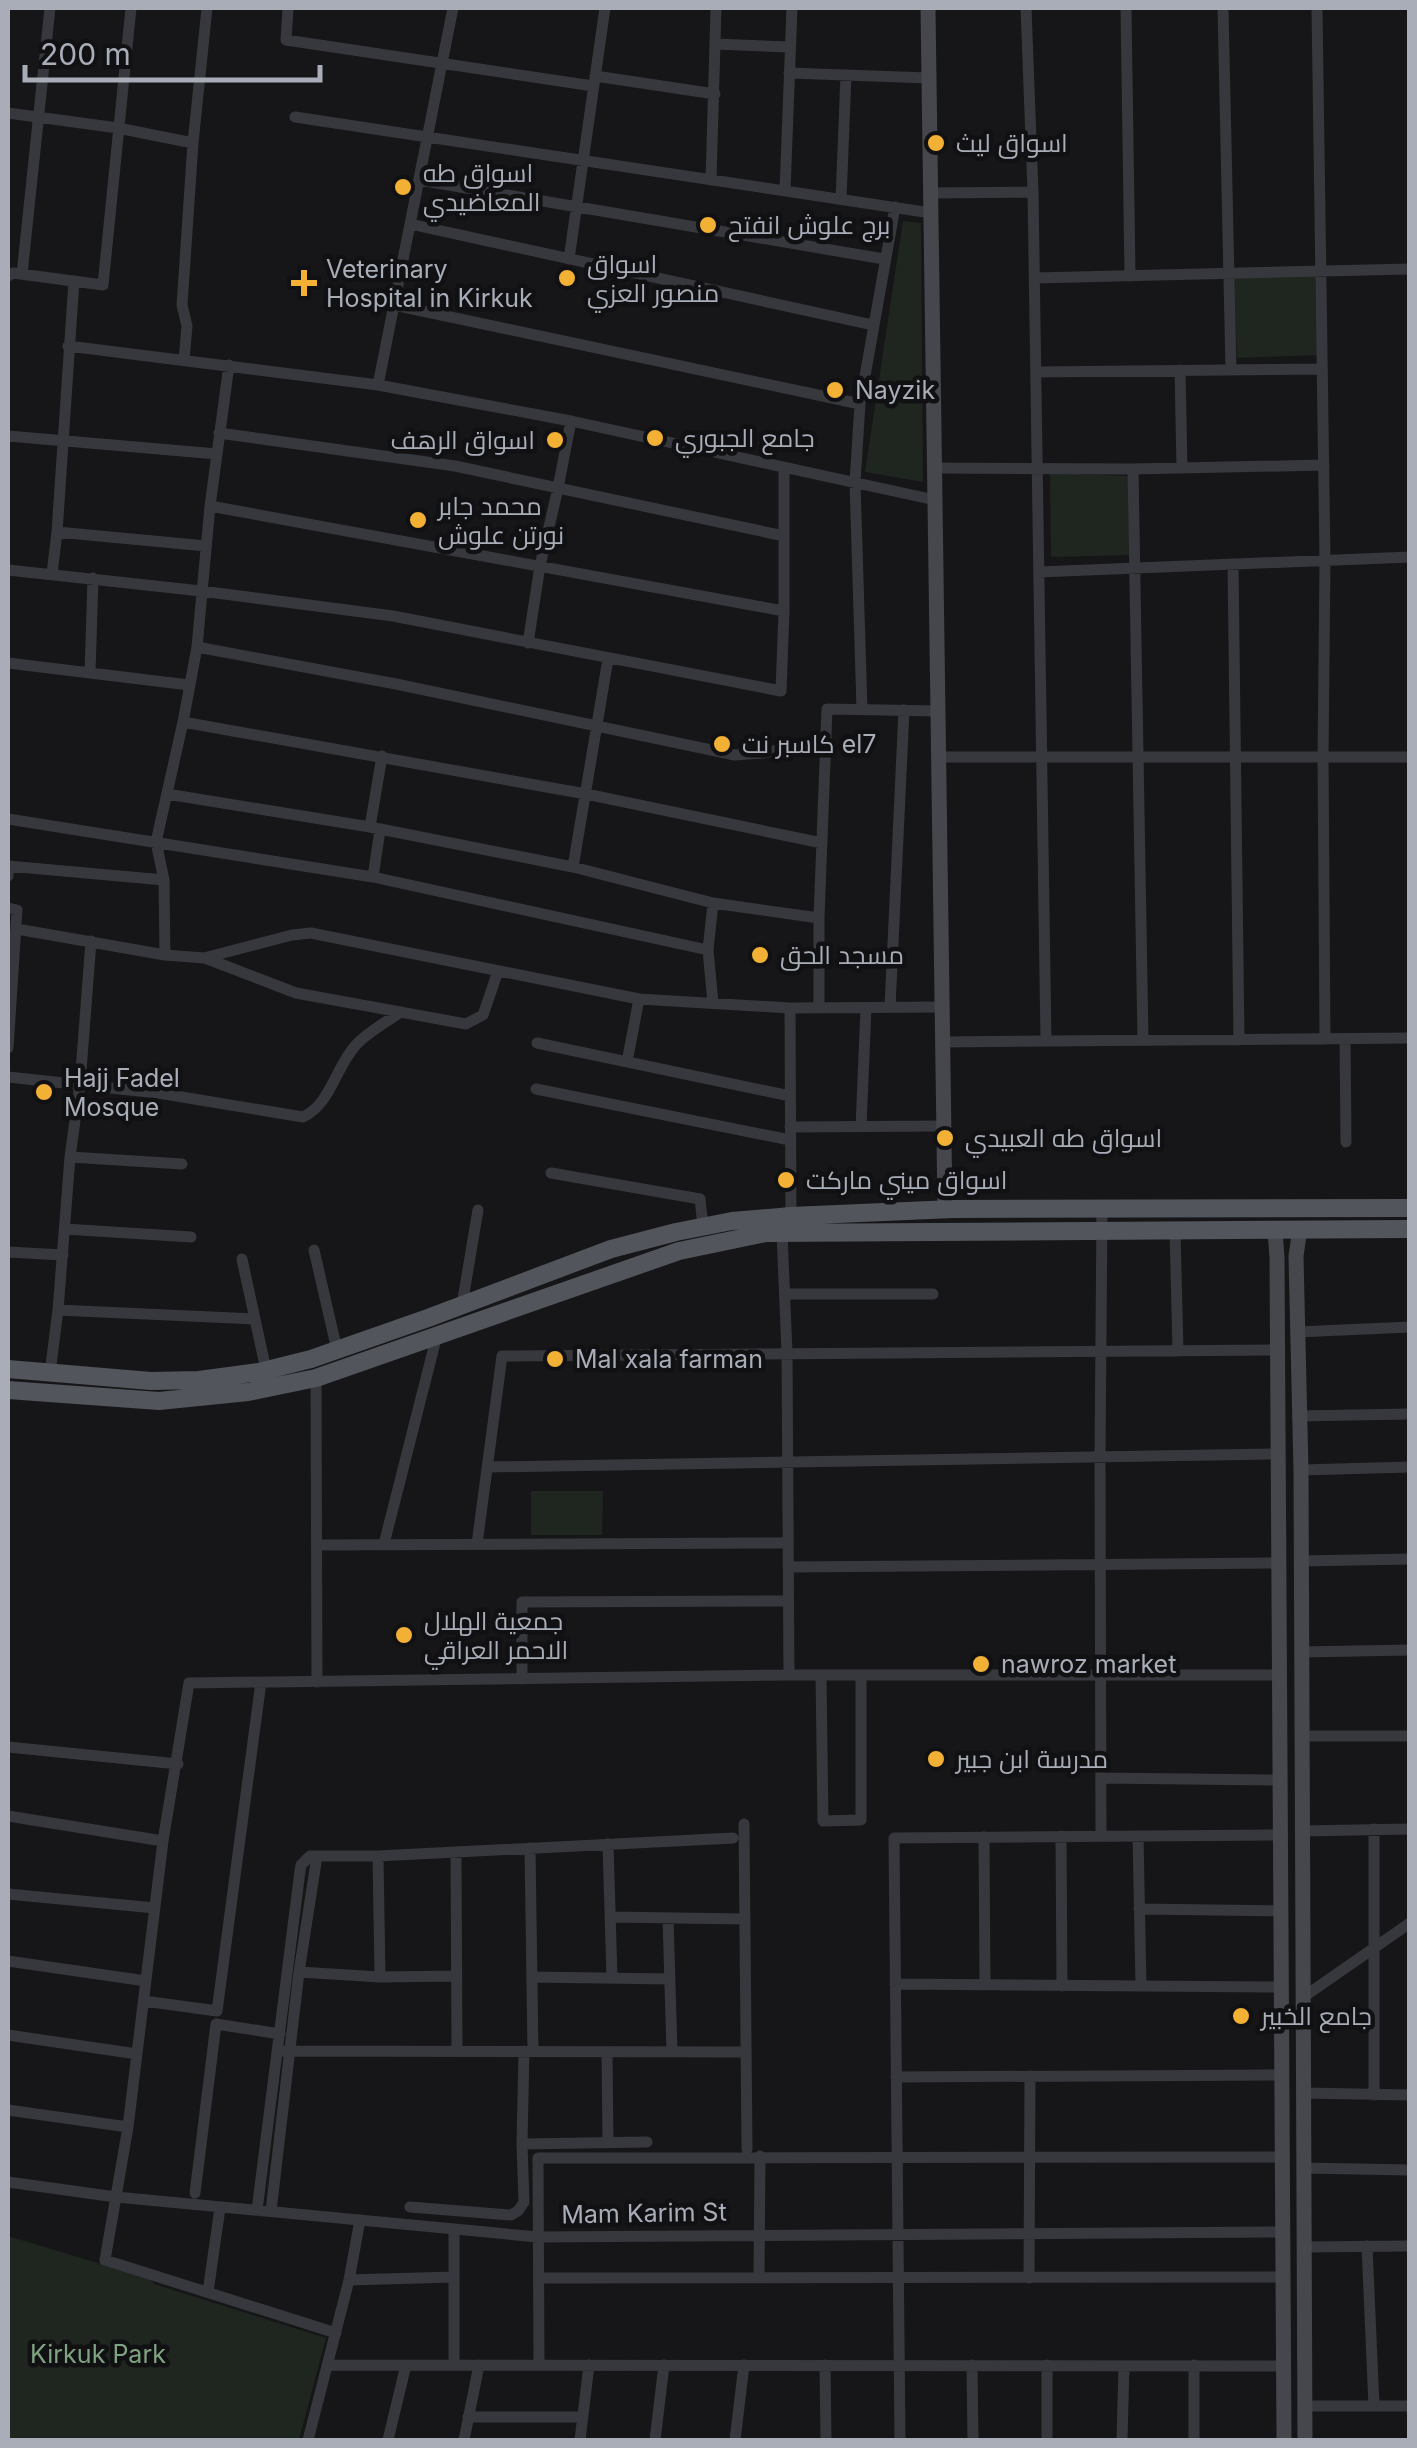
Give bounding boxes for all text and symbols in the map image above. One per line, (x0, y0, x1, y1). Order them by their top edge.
scale bar (25, 20, 320, 82)
text: 200 m (40, 36, 131, 72)
place label: اسواق ليث (956, 128, 1068, 159)
marker: اسواق ليث (925, 132, 947, 154)
place label: اسواق طه المعاضيدي (423, 158, 540, 222)
marker: اسواق طه المعاضيدي (392, 176, 414, 198)
place label: برج علوش انفتح (728, 210, 890, 242)
marker: برج علوش انفتح (697, 214, 719, 236)
place label: اسواق منصور العزي (587, 249, 719, 313)
place label: Veterinary Hospital in Kirkuk (326, 254, 533, 313)
marker: اسواق منصور العزي (556, 267, 578, 289)
marker: Veterinary Hospital in Kirkuk (291, 270, 317, 296)
place label: Nayzik (855, 375, 935, 405)
marker: Nayzik (824, 379, 846, 401)
place label: جامع الجبوري (675, 423, 815, 458)
place label: اسواق الرهف (390, 425, 535, 456)
marker: جامع الجبوري (644, 427, 666, 449)
marker: اسواق الرهف (544, 429, 566, 451)
place label: محمد جابر نورتن علوش (436, 491, 564, 550)
marker: محمد جابر نورتن علوش (407, 509, 429, 531)
place label: كاسبر نت el7 (742, 729, 876, 759)
marker: كاسبر نت el7 (711, 733, 733, 755)
place label: مسجد الحق (780, 940, 904, 971)
marker: مسجد الحق (749, 944, 771, 966)
place label: Hajj Fadel Mosque (64, 1063, 180, 1122)
marker: Hajj Fadel Mosque (33, 1081, 55, 1103)
place label: اسواق طه العبيدي (965, 1123, 1162, 1158)
marker: اسواق طه العبيدي (934, 1127, 956, 1149)
place label: اسواق ميني ماركت (806, 1165, 1007, 1200)
marker: اسواق ميني ماركت (775, 1169, 797, 1191)
place label: Mal xala farman (575, 1344, 763, 1374)
marker: Mal xala farman (544, 1348, 566, 1370)
place label: جمعية الهلال الاحمر العراقي (424, 1606, 568, 1670)
marker: جمعية الهلال الاحمر العراقي (393, 1624, 415, 1646)
place label: nawroz market (1001, 1649, 1176, 1679)
marker: nawroz market (970, 1653, 992, 1675)
place label: مدرسة ابن جبير (954, 1744, 1108, 1774)
marker: مدرسة ابن جبير (925, 1748, 947, 1770)
place label: جامع الخبير (1259, 2001, 1372, 2033)
marker: جامع الخبير (1230, 2005, 1252, 2027)
street label: Mam Karim St (561, 2197, 727, 2229)
park label: Kirkuk Park (30, 2339, 166, 2369)

